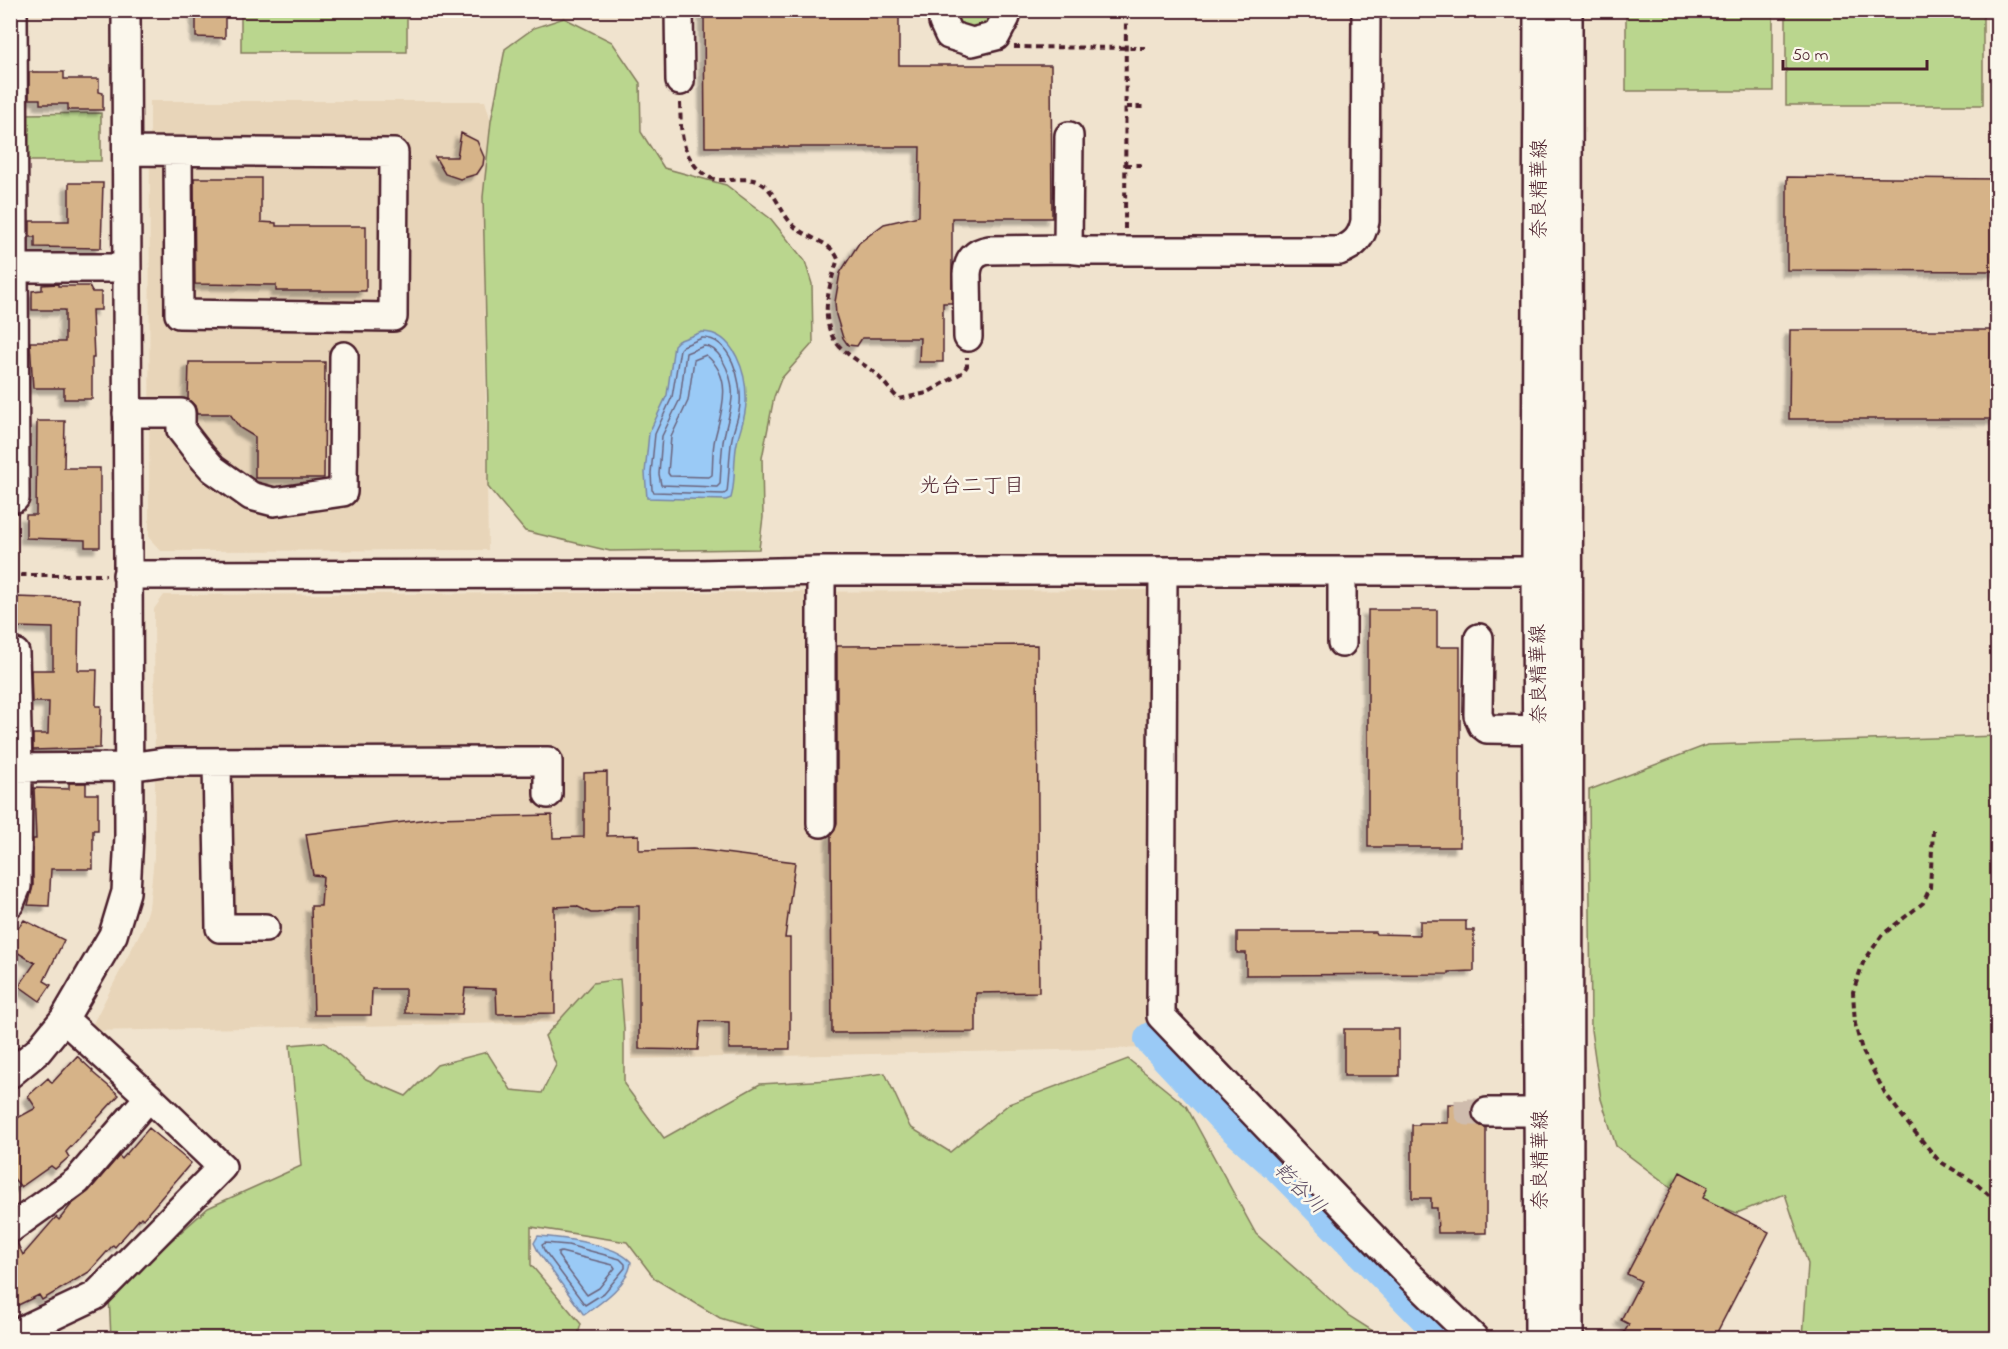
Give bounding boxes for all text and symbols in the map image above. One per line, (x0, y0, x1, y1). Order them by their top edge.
scale bar (1783, 33, 1927, 71)
text: 50 m (1792, 43, 1829, 69)
street label: 奈良精華線 (1526, 139, 1555, 239)
district label: 光台二丁目 (920, 472, 1025, 502)
street label: 奈良精華線 (1525, 624, 1555, 724)
street label: 奈良精華線 (1527, 1110, 1556, 1210)
water label: 乾谷川 (1266, 1156, 1332, 1222)

